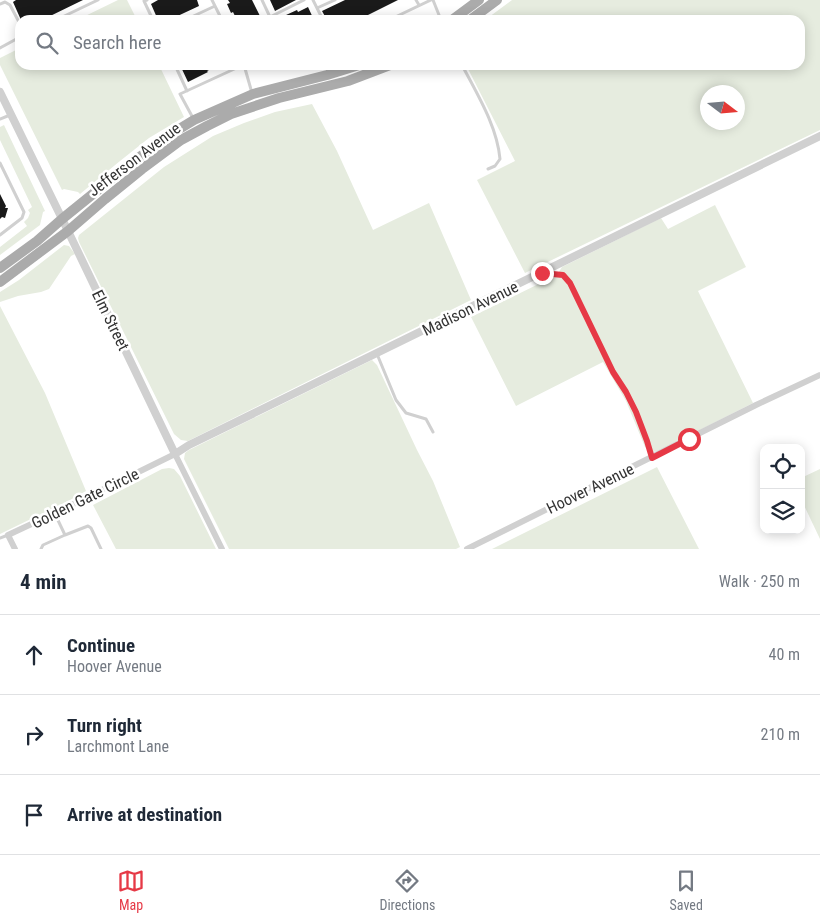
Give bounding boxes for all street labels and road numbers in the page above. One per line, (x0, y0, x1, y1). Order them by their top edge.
street label: Jefferson Avenue (85, 119, 184, 200)
street label: Madison Avenue (419, 277, 521, 340)
street label: Elm Street (88, 287, 133, 354)
street label: Hoover Avenue (543, 459, 637, 518)
street label: Golden Gate Circle (28, 464, 142, 533)

